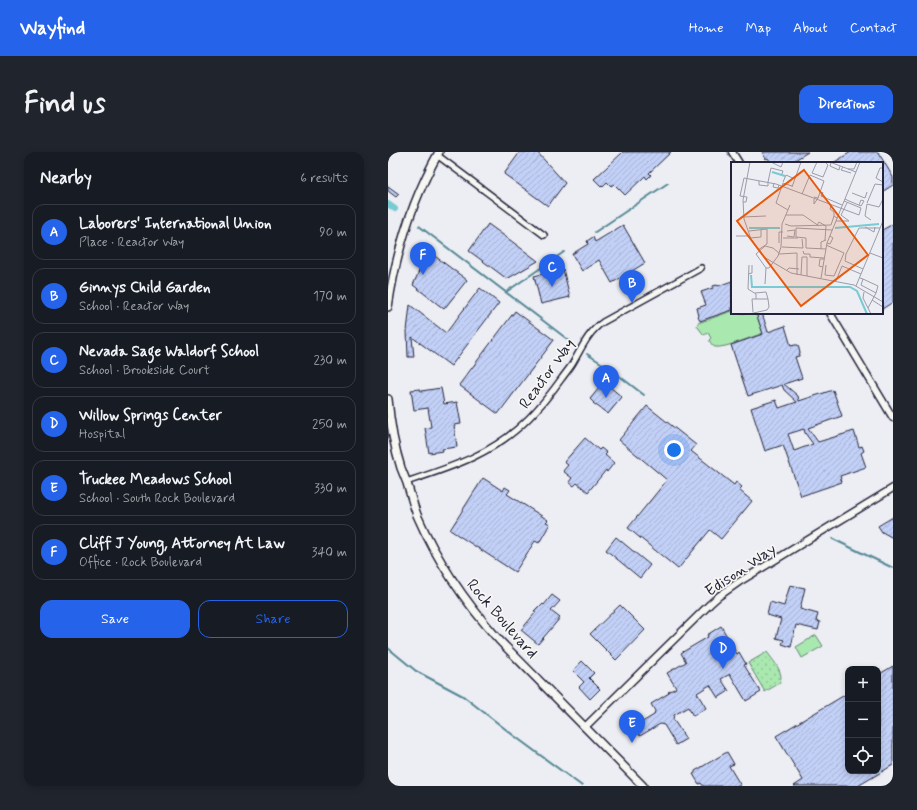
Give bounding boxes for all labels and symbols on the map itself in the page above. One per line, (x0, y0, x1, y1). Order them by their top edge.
inset map (731, 162, 883, 314)
pin: F (410, 242, 436, 275)
pin: C (539, 254, 565, 287)
pin: B (619, 270, 645, 303)
street label: Reactor Way (515, 335, 580, 413)
pin: A (593, 365, 619, 398)
your location (664, 440, 684, 460)
street label: Edison Way (701, 539, 780, 602)
street label: Rock Boulevard (461, 575, 542, 663)
pin: D (710, 636, 736, 669)
pin: E (619, 710, 645, 743)

